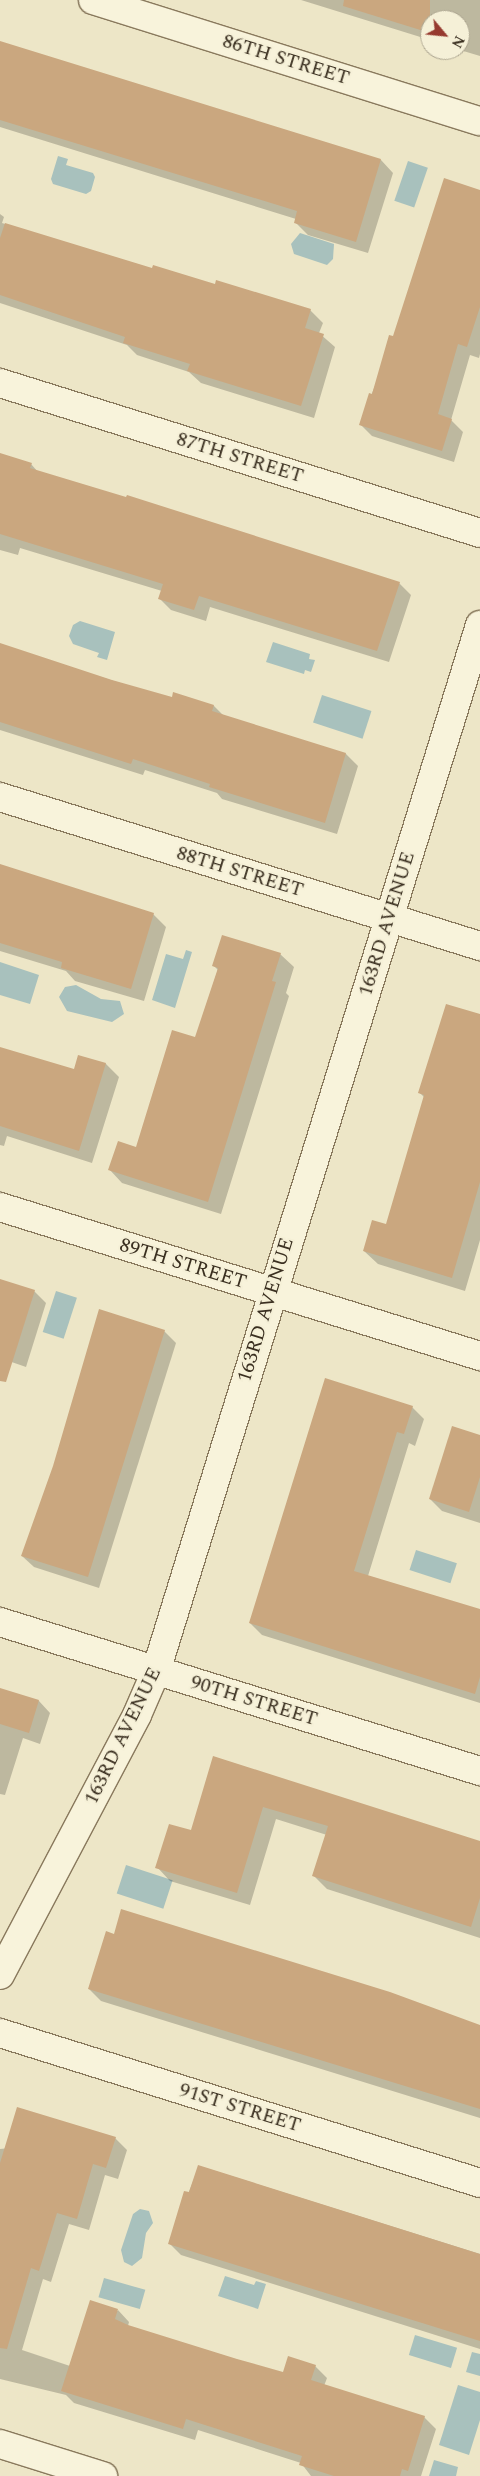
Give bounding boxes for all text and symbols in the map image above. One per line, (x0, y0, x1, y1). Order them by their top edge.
north arrow (420, 10, 470, 60)
street label: 86TH STREET (220, 29, 352, 91)
text: N (446, 32, 470, 52)
street label: 87TH STREET (174, 427, 306, 489)
street label: 88TH STREET (174, 841, 306, 903)
street label: 163RD AVENUE (354, 849, 420, 999)
street label: 89TH STREET (117, 1233, 249, 1295)
street label: 163RD AVENUE (233, 1235, 299, 1385)
street label: 163RD AVENUE (79, 1663, 167, 1809)
street label: 90TH STREET (188, 1670, 320, 1732)
street label: 91ST STREET (176, 2078, 304, 2138)

